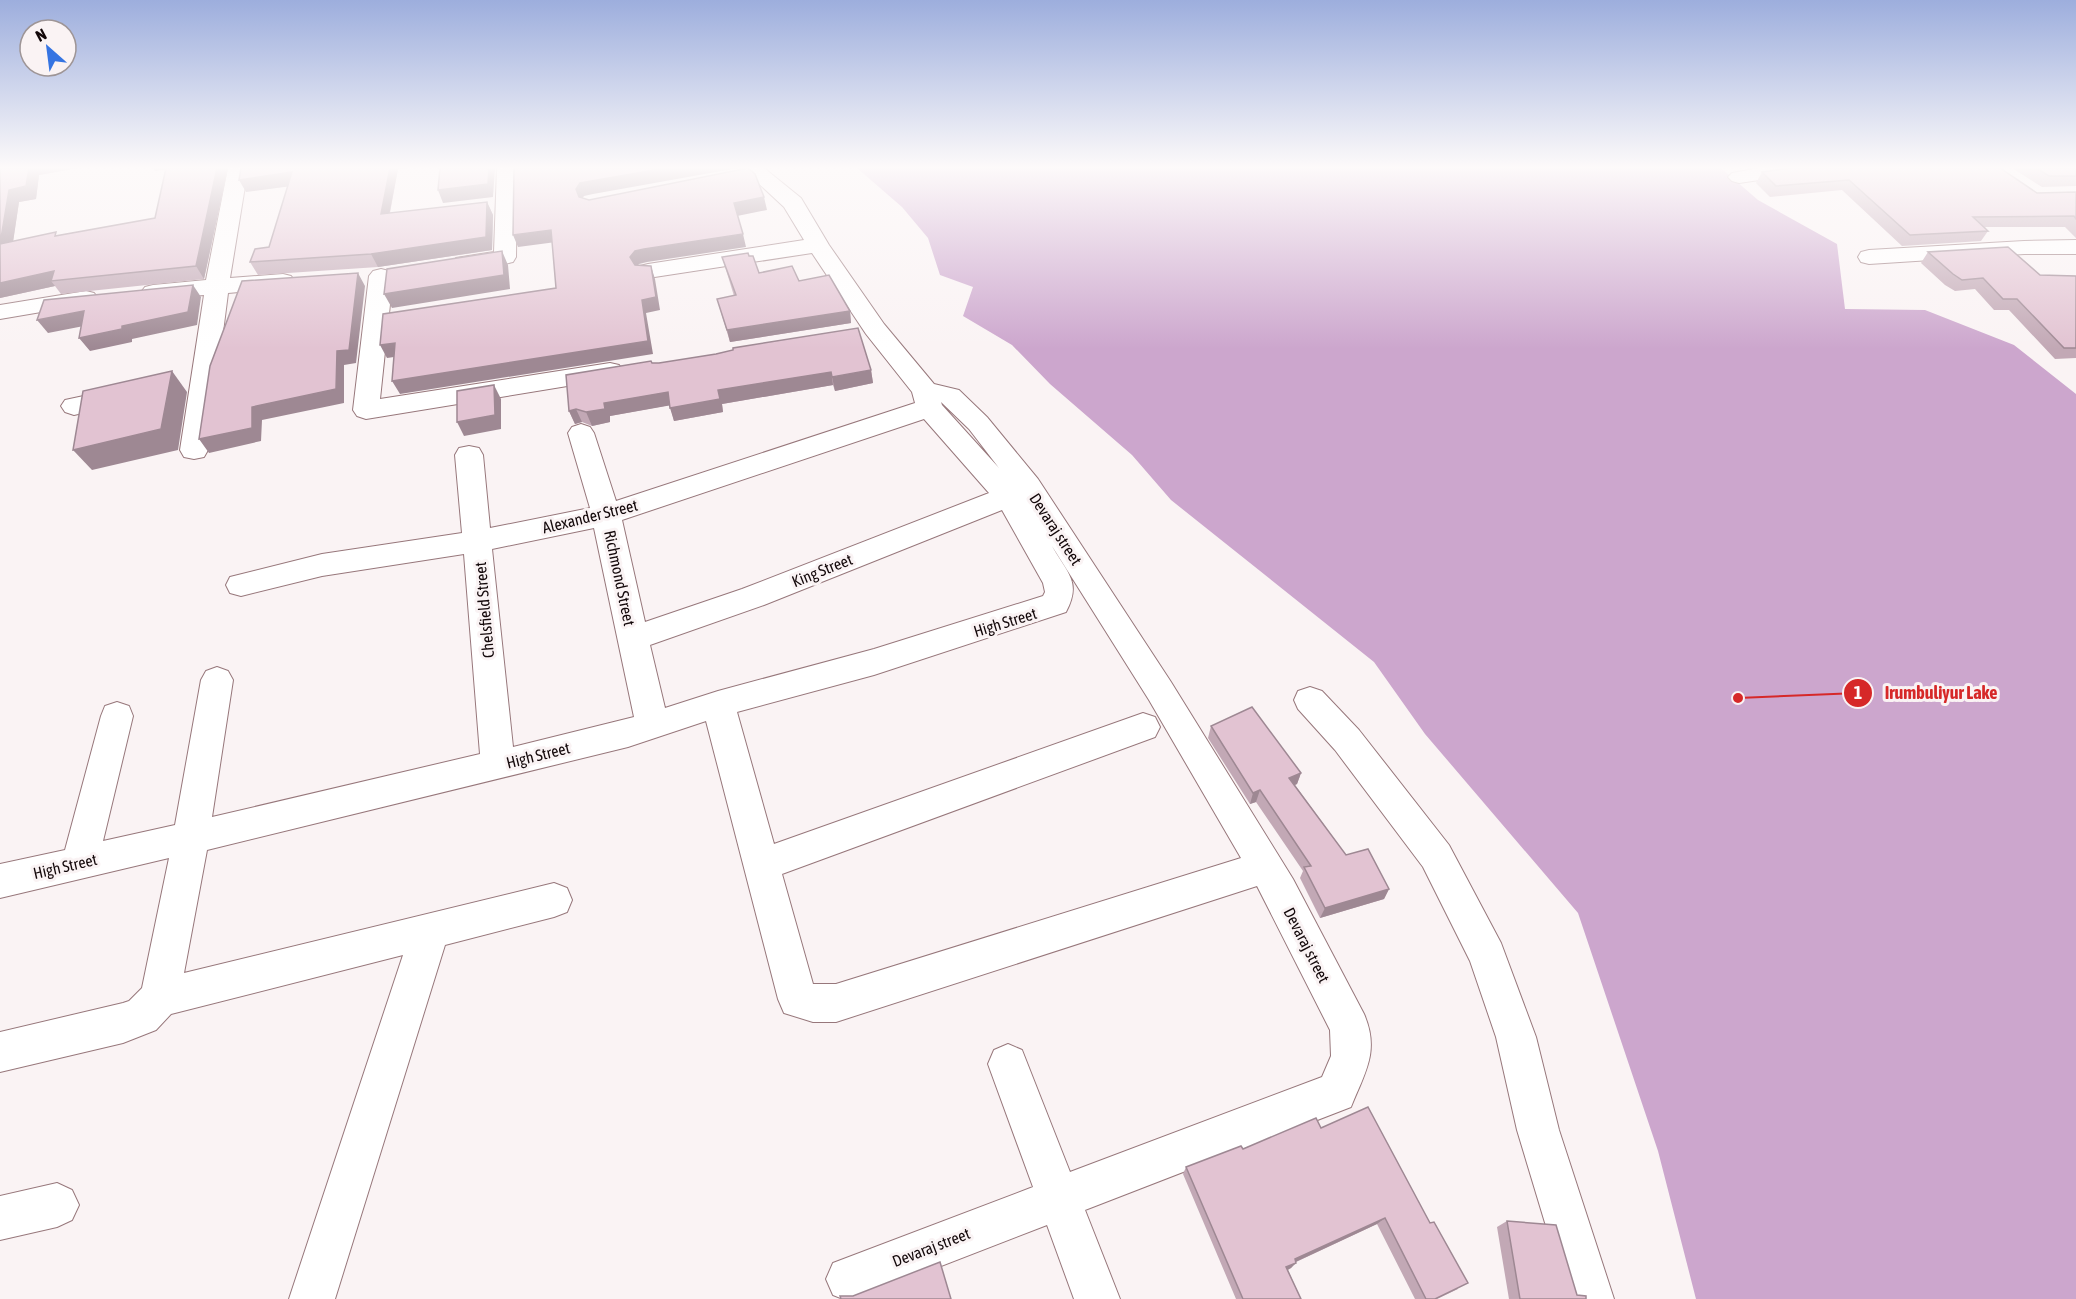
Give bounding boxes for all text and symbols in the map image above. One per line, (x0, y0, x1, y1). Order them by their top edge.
north arrow (18, 18, 78, 78)
text: N (33, 25, 49, 45)
street label: Devaraj street (1025, 490, 1086, 569)
street label: Alexander Street (540, 495, 640, 537)
street label: Richmond Street (601, 529, 639, 628)
street label: King Street (789, 550, 856, 591)
street label: Chelsfield Street (471, 561, 497, 659)
street label: High Street (971, 604, 1039, 641)
callout: Irumbuliyur Lake (1843, 675, 2009, 711)
text: 1 (1854, 682, 1862, 703)
text: Irumbuliyur Lake (1885, 682, 1997, 703)
street label: High Street (504, 738, 572, 773)
street label: High Street (31, 850, 99, 883)
street label: Devaraj street (1280, 905, 1334, 986)
street label: Devaraj street (890, 1224, 973, 1271)

